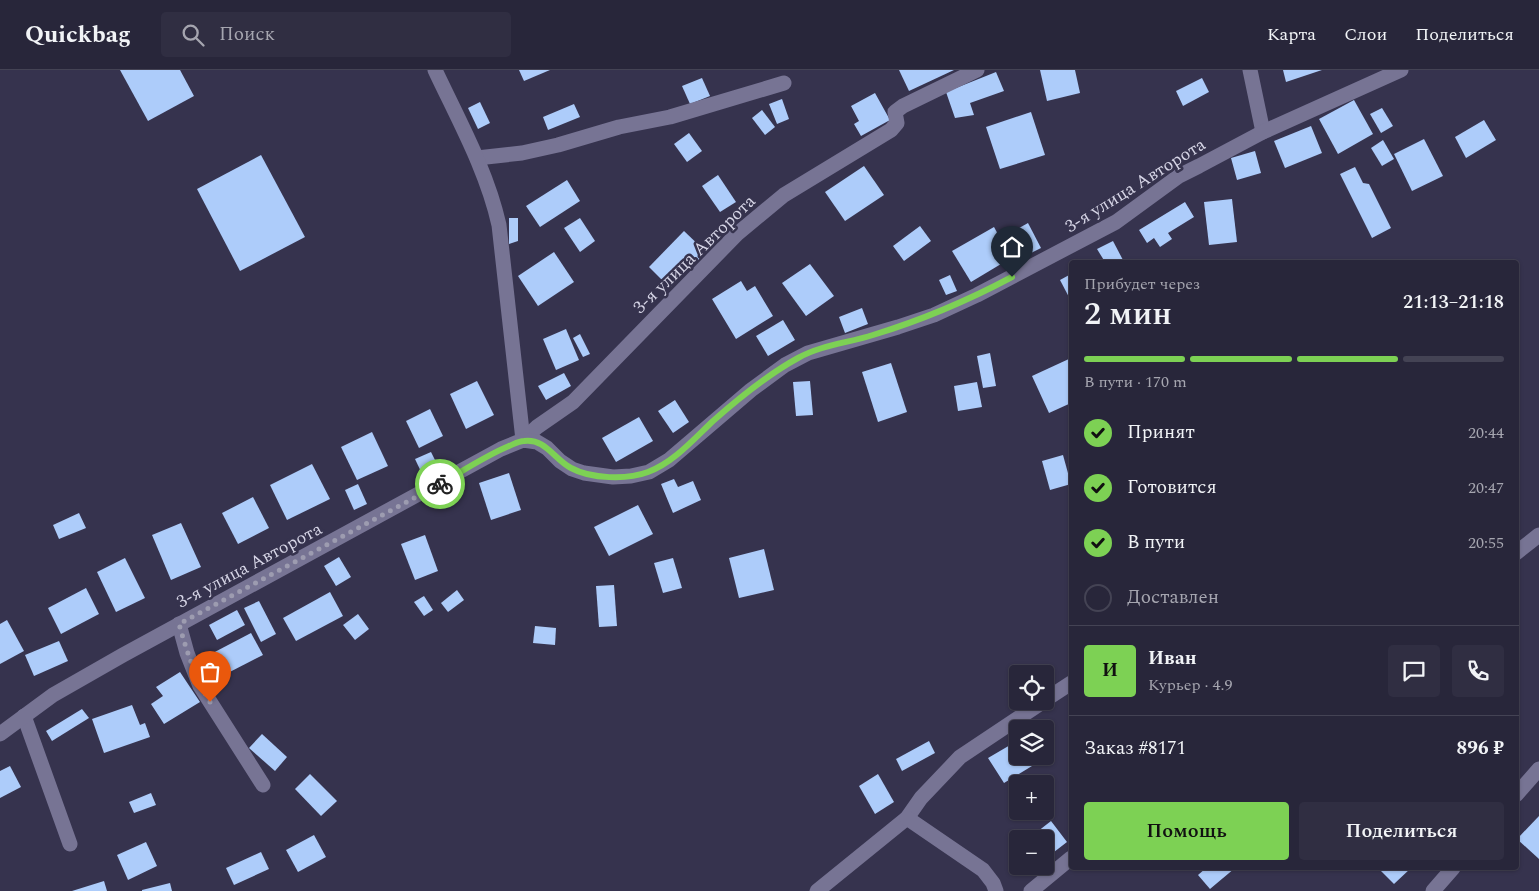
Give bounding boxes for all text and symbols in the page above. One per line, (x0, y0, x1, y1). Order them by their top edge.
search box (161, 12, 511, 57)
text: Quickbag (25, 17, 131, 53)
text: Поиск (219, 20, 275, 49)
icon: search (179, 21, 207, 49)
text: Карта (1267, 21, 1316, 48)
text: Слои (1344, 21, 1387, 48)
text: Поделиться (1415, 21, 1514, 48)
street label: 3-я улица Авторота (1060, 131, 1211, 240)
street label: 3-я улица Авторота (627, 188, 762, 320)
pin (991, 226, 1033, 277)
icon: home (998, 233, 1026, 261)
text: Прибудет через (1084, 272, 1200, 296)
text: 21:13–21:18 (1403, 288, 1504, 317)
text: 2 мин (1084, 290, 1172, 339)
text: В пути · 170 m (1084, 370, 1187, 394)
text: Принят (1127, 418, 1195, 447)
icon: check (1084, 419, 1112, 447)
text: 20:44 (1468, 421, 1504, 445)
courier (415, 459, 465, 509)
icon: bike (426, 470, 454, 498)
text: Готовится (1127, 473, 1217, 502)
icon: check (1084, 474, 1112, 502)
text: 20:47 (1468, 476, 1504, 500)
street label: 3-я улица Авторота (172, 515, 327, 615)
text: В пути (1127, 528, 1185, 557)
icon: check (1084, 529, 1112, 557)
text: 20:55 (1468, 531, 1504, 555)
text: Доставлен (1127, 583, 1219, 612)
text: Иван (1148, 644, 1197, 673)
button: chat (1388, 645, 1440, 697)
button: phone (1452, 645, 1504, 697)
pin (189, 651, 231, 702)
text: И (1102, 656, 1118, 685)
icon: bag (196, 658, 224, 686)
map controls (1009, 665, 1054, 875)
button: locate (1009, 665, 1054, 710)
text: Курьер · 4.9 (1148, 673, 1233, 697)
button: layers (1009, 720, 1054, 765)
text: Заказ #8171 (1084, 734, 1186, 763)
text: 896 ₽ (1457, 734, 1504, 763)
button: + (1009, 775, 1054, 820)
button: Помощь (1084, 802, 1289, 860)
button: Поделиться (1299, 802, 1504, 860)
button: − (1009, 830, 1054, 875)

